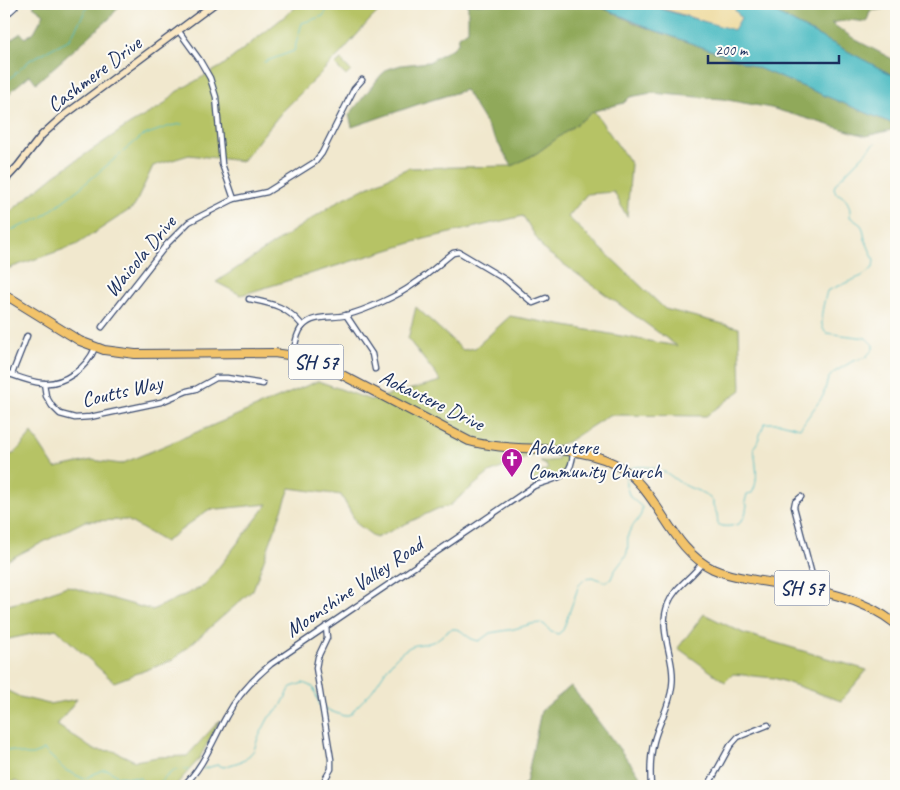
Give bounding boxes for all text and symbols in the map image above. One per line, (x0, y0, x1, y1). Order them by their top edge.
street label: Cashmere Drive (42, 29, 147, 118)
scale bar (708, 32, 839, 64)
text: 200 m (715, 41, 749, 60)
street label: Waicola Drive (98, 209, 182, 302)
road number: SH 57 (288, 344, 344, 380)
street label: Aokautere Drive (376, 364, 490, 437)
street label: Coutts Way (79, 369, 167, 413)
place label: Aokautere Community Church (528, 434, 662, 484)
church icon: Aokautere Community Church (500, 447, 524, 478)
street label: Moonshine Valley Road (280, 529, 431, 643)
road number: SH 57 (774, 570, 830, 606)

